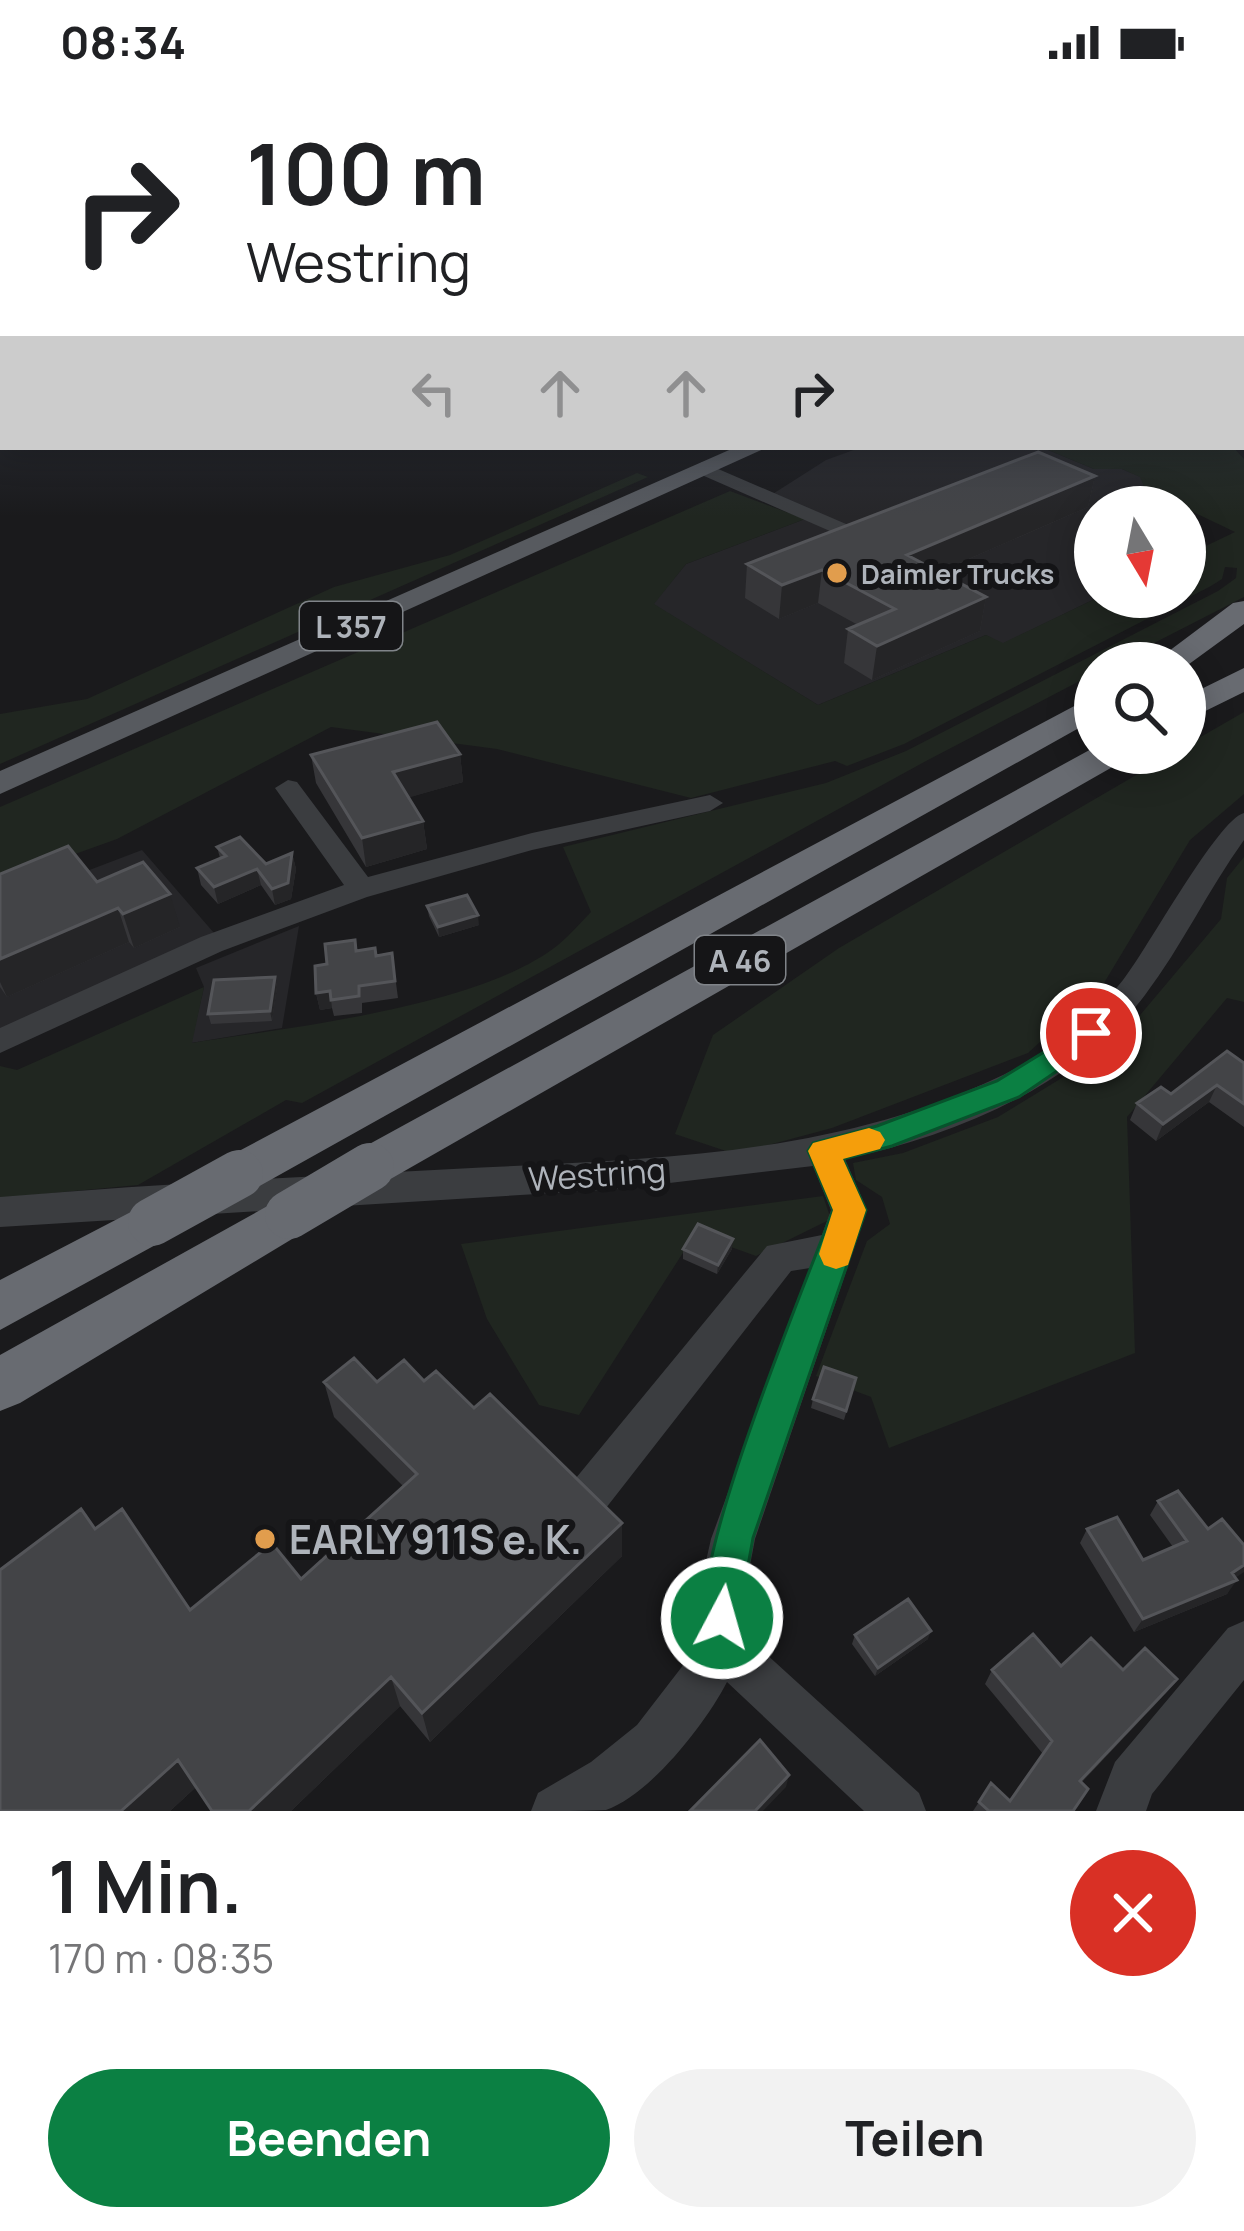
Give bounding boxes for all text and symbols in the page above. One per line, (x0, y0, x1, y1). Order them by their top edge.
text: 08:34 (60, 11, 186, 73)
text: 100 m (246, 115, 486, 230)
icon: right (48, 132, 204, 288)
text: Westring (246, 224, 471, 298)
icon: left (401, 360, 467, 426)
icon: ahead (527, 360, 593, 426)
icon: ahead (653, 360, 719, 426)
icon: right (779, 360, 845, 426)
north arrow (1074, 486, 1206, 618)
map controls (1074, 486, 1206, 774)
place label: Daimler Trucks (861, 555, 1054, 592)
marker: Daimler Trucks (824, 560, 850, 586)
road number: L 357 (300, 602, 402, 650)
button: search (1074, 642, 1206, 774)
road number: A 46 (695, 936, 785, 984)
pin (1040, 982, 1142, 1084)
icon: arrive (1058, 1000, 1124, 1066)
street label: Westring (527, 1147, 667, 1201)
place label: EARLY 911S e. K. (289, 1512, 582, 1566)
marker: EARLY 911S e. K. (252, 1526, 278, 1552)
position arrow (659, 1555, 785, 1681)
text: 1 Min. (48, 1836, 243, 1935)
button: close (1070, 1850, 1196, 1976)
text: 170 m · 08:35 (48, 1931, 274, 1985)
button: Beenden (48, 2069, 610, 2207)
button: Teilen (634, 2069, 1196, 2207)

